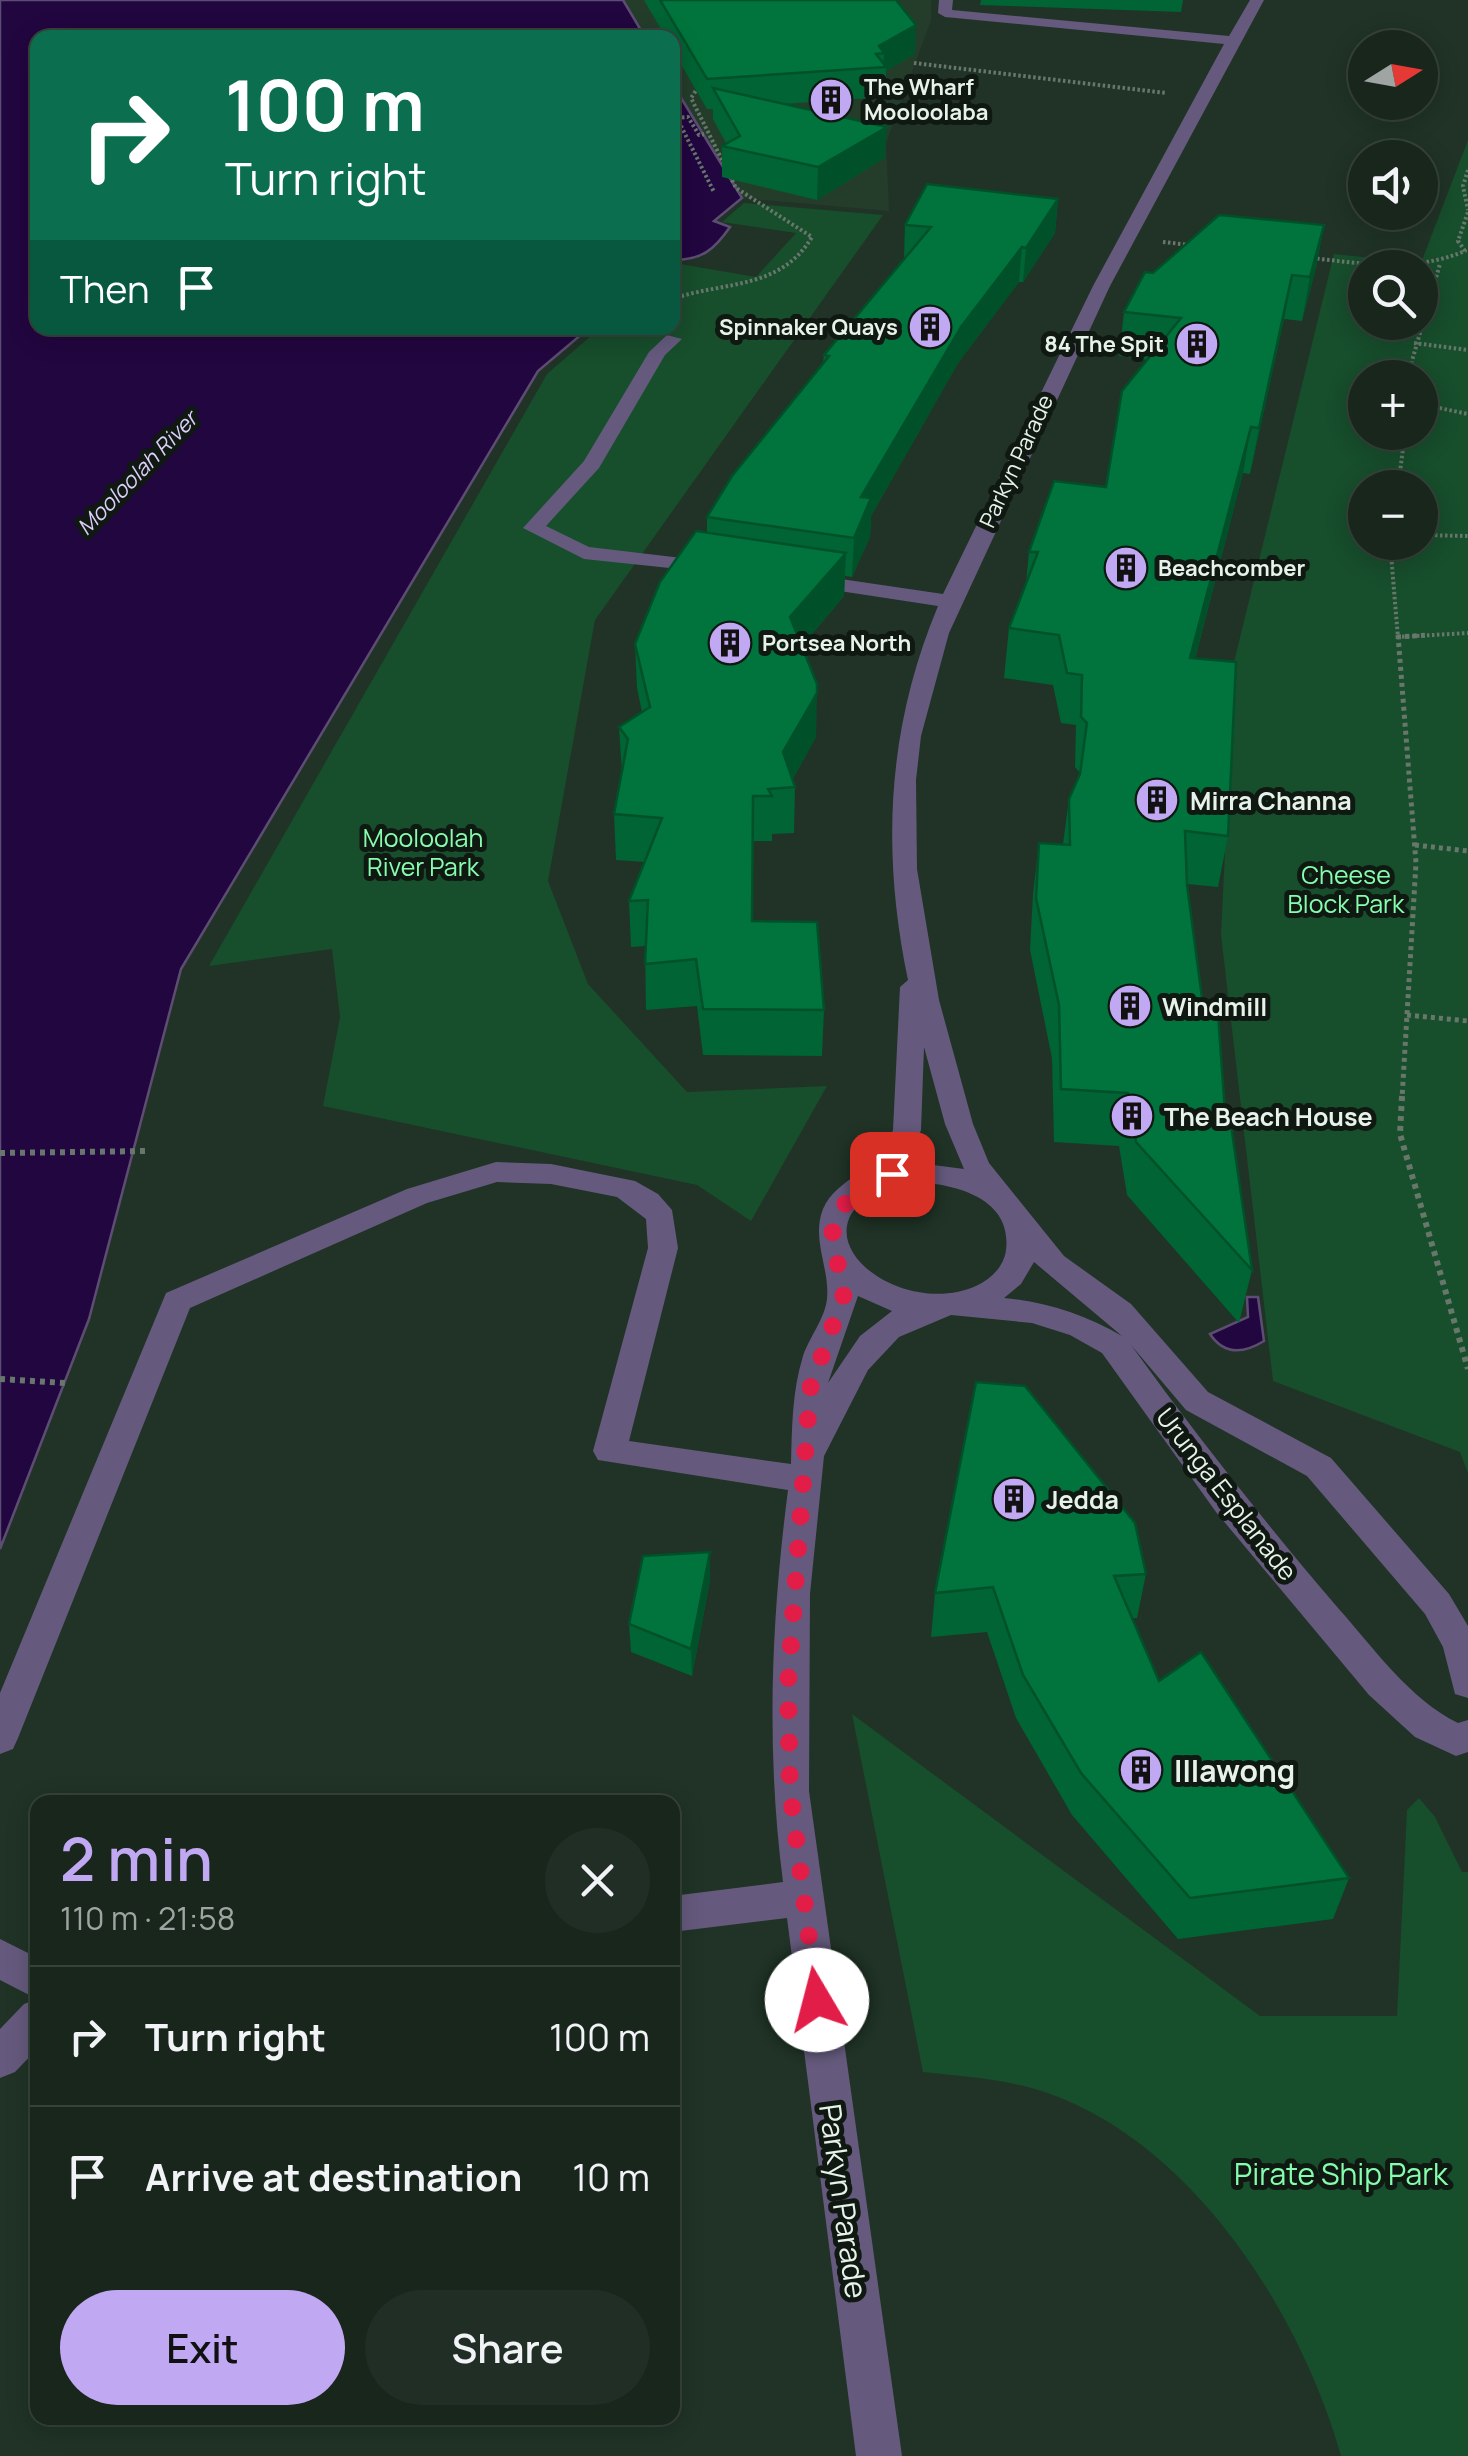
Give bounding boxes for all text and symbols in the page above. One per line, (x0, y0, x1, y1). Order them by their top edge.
north arrow (1348, 30, 1438, 120)
map controls (1348, 30, 1438, 560)
text: 100 m (225, 56, 425, 152)
icon: right (60, 70, 190, 200)
place label: The Wharf Mooloolaba (864, 72, 988, 127)
building icon: The Wharf Mooloolaba (808, 77, 854, 123)
button: sound (1348, 140, 1438, 230)
text: Turn right (225, 147, 426, 209)
button: search (1348, 250, 1438, 340)
icon: arrive (169, 260, 224, 315)
text: Then (60, 262, 149, 314)
building icon: Spinnaker Quays (907, 304, 953, 350)
place label: Spinnaker Quays (719, 312, 898, 342)
building icon: 84 The Spit (1174, 321, 1220, 367)
place label: 84 The Spit (1044, 329, 1164, 359)
button: + (1348, 360, 1438, 450)
street label: Parkyn Parade (972, 390, 1060, 532)
water label: Mooloolah River (70, 402, 206, 541)
button: − (1348, 470, 1438, 560)
building icon: Beachcomber (1103, 545, 1149, 591)
place label: Beachcomber (1158, 553, 1306, 583)
building icon: Portsea North (707, 620, 753, 666)
place label: Portsea North (762, 628, 911, 658)
building icon: Mirra Channa (1134, 777, 1180, 823)
place label: Mirra Channa (1190, 783, 1352, 818)
park label: Mooloolah River Park (363, 820, 483, 884)
park label: Cheese Block Park (1287, 857, 1405, 921)
building icon: Windmill (1107, 983, 1153, 1029)
place label: Windmill (1162, 989, 1267, 1024)
building icon: The Beach House (1109, 1093, 1155, 1139)
place label: The Beach House (1164, 1099, 1373, 1134)
pin (850, 1132, 935, 1217)
icon: arrive (865, 1147, 920, 1202)
street label: Urunga Esplanade (1149, 1400, 1305, 1588)
building icon: Jedda (991, 1476, 1037, 1522)
place label: Jedda (1046, 1482, 1119, 1517)
building icon: Illawong (1118, 1747, 1164, 1793)
place label: Illawong (1174, 1750, 1295, 1791)
text: 2 min (60, 1817, 213, 1899)
button: close (545, 1828, 650, 1933)
text: 110 m · 21:58 (60, 1896, 235, 1940)
position arrow (765, 1948, 869, 2052)
icon: right (60, 2009, 115, 2064)
text: Turn right (145, 2010, 326, 2062)
text: 100 m (549, 2010, 650, 2062)
street label: Parkyn Parade (810, 2101, 878, 2301)
icon: arrive (60, 2149, 115, 2204)
text: Arrive at destination (145, 2150, 522, 2202)
text: 10 m (572, 2150, 650, 2202)
park label: Pirate Ship Park (1234, 2153, 1449, 2194)
button: Exit (60, 2290, 345, 2405)
button: Share (365, 2290, 650, 2405)

